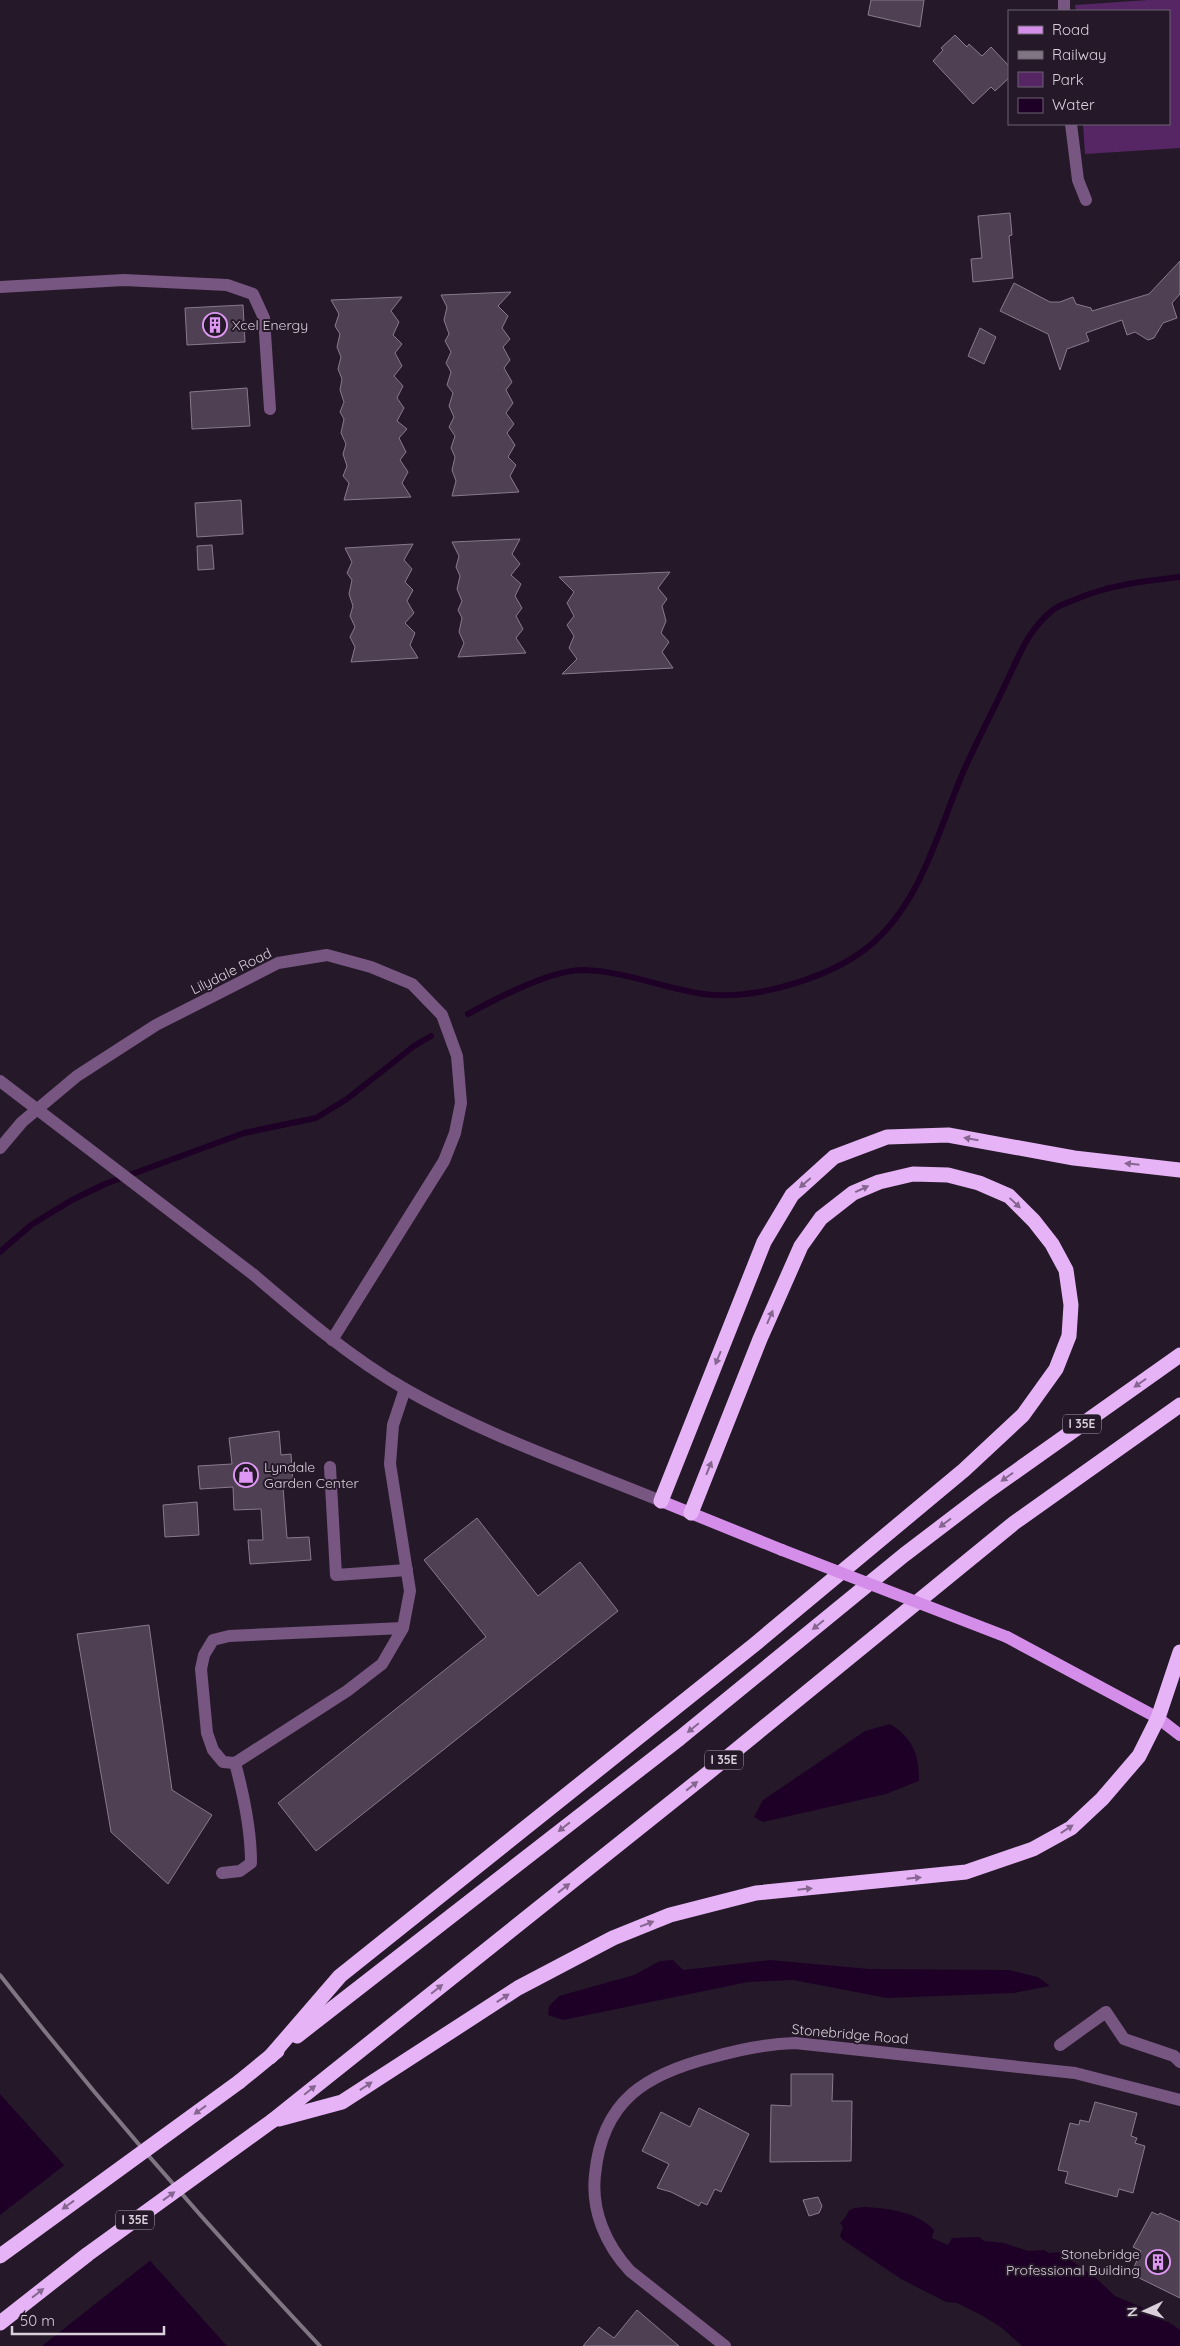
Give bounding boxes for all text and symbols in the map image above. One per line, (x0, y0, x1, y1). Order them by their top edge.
legend (1008, 10, 1170, 125)
text: Road (1052, 20, 1089, 39)
text: Railway (1052, 45, 1107, 64)
text: Park (1052, 70, 1084, 89)
text: Water (1052, 95, 1095, 114)
building icon: Xcel Energy (202, 312, 228, 338)
place label: Xcel Energy (232, 316, 308, 334)
street label: Lilydale Road (188, 944, 274, 998)
one-way arrow (963, 1135, 979, 1143)
one-way arrow (1123, 1160, 1139, 1168)
one-way arrow (799, 1177, 811, 1188)
one-way arrow (855, 1185, 869, 1193)
one-way arrow (1009, 1197, 1021, 1209)
one-way arrow (766, 1310, 774, 1325)
one-way arrow (714, 1351, 722, 1366)
one-way arrow (1133, 1378, 1147, 1388)
road number: I 35E (1063, 1415, 1101, 1434)
place label: Lyndale Garden Center (264, 1458, 360, 1492)
one-way arrow (706, 1461, 714, 1475)
shop icon: Lyndale Garden Center (233, 1462, 259, 1488)
one-way arrow (1001, 1472, 1014, 1482)
one-way arrow (938, 1518, 952, 1528)
one-way arrow (812, 1619, 825, 1630)
one-way arrow (686, 1722, 699, 1733)
road number: I 35E (705, 1750, 743, 1770)
one-way arrow (685, 1781, 698, 1792)
one-way arrow (558, 1822, 571, 1833)
one-way arrow (1061, 1825, 1074, 1834)
one-way arrow (907, 1874, 923, 1882)
one-way arrow (558, 1882, 571, 1893)
one-way arrow (797, 1884, 813, 1892)
one-way arrow (640, 1920, 655, 1928)
one-way arrow (431, 1983, 444, 1994)
one-way arrow (496, 1993, 509, 2003)
street label: Stonebridge Road (791, 2020, 909, 2048)
one-way arrow (360, 2082, 373, 2091)
one-way arrow (304, 2085, 317, 2096)
one-way arrow (193, 2105, 206, 2115)
one-way arrow (162, 2191, 176, 2201)
one-way arrow (61, 2200, 75, 2210)
road number: I 35E (116, 2210, 154, 2230)
place label: Stonebridge Professional Building (1006, 2245, 1140, 2279)
building icon: Stonebridge Professional Building (1145, 2249, 1171, 2275)
north arrow (1120, 2286, 1170, 2336)
one-way arrow (31, 2287, 44, 2298)
scale bar (12, 2304, 165, 2336)
text: N (1123, 2306, 1141, 2318)
text: 50 m (20, 2311, 55, 2330)

